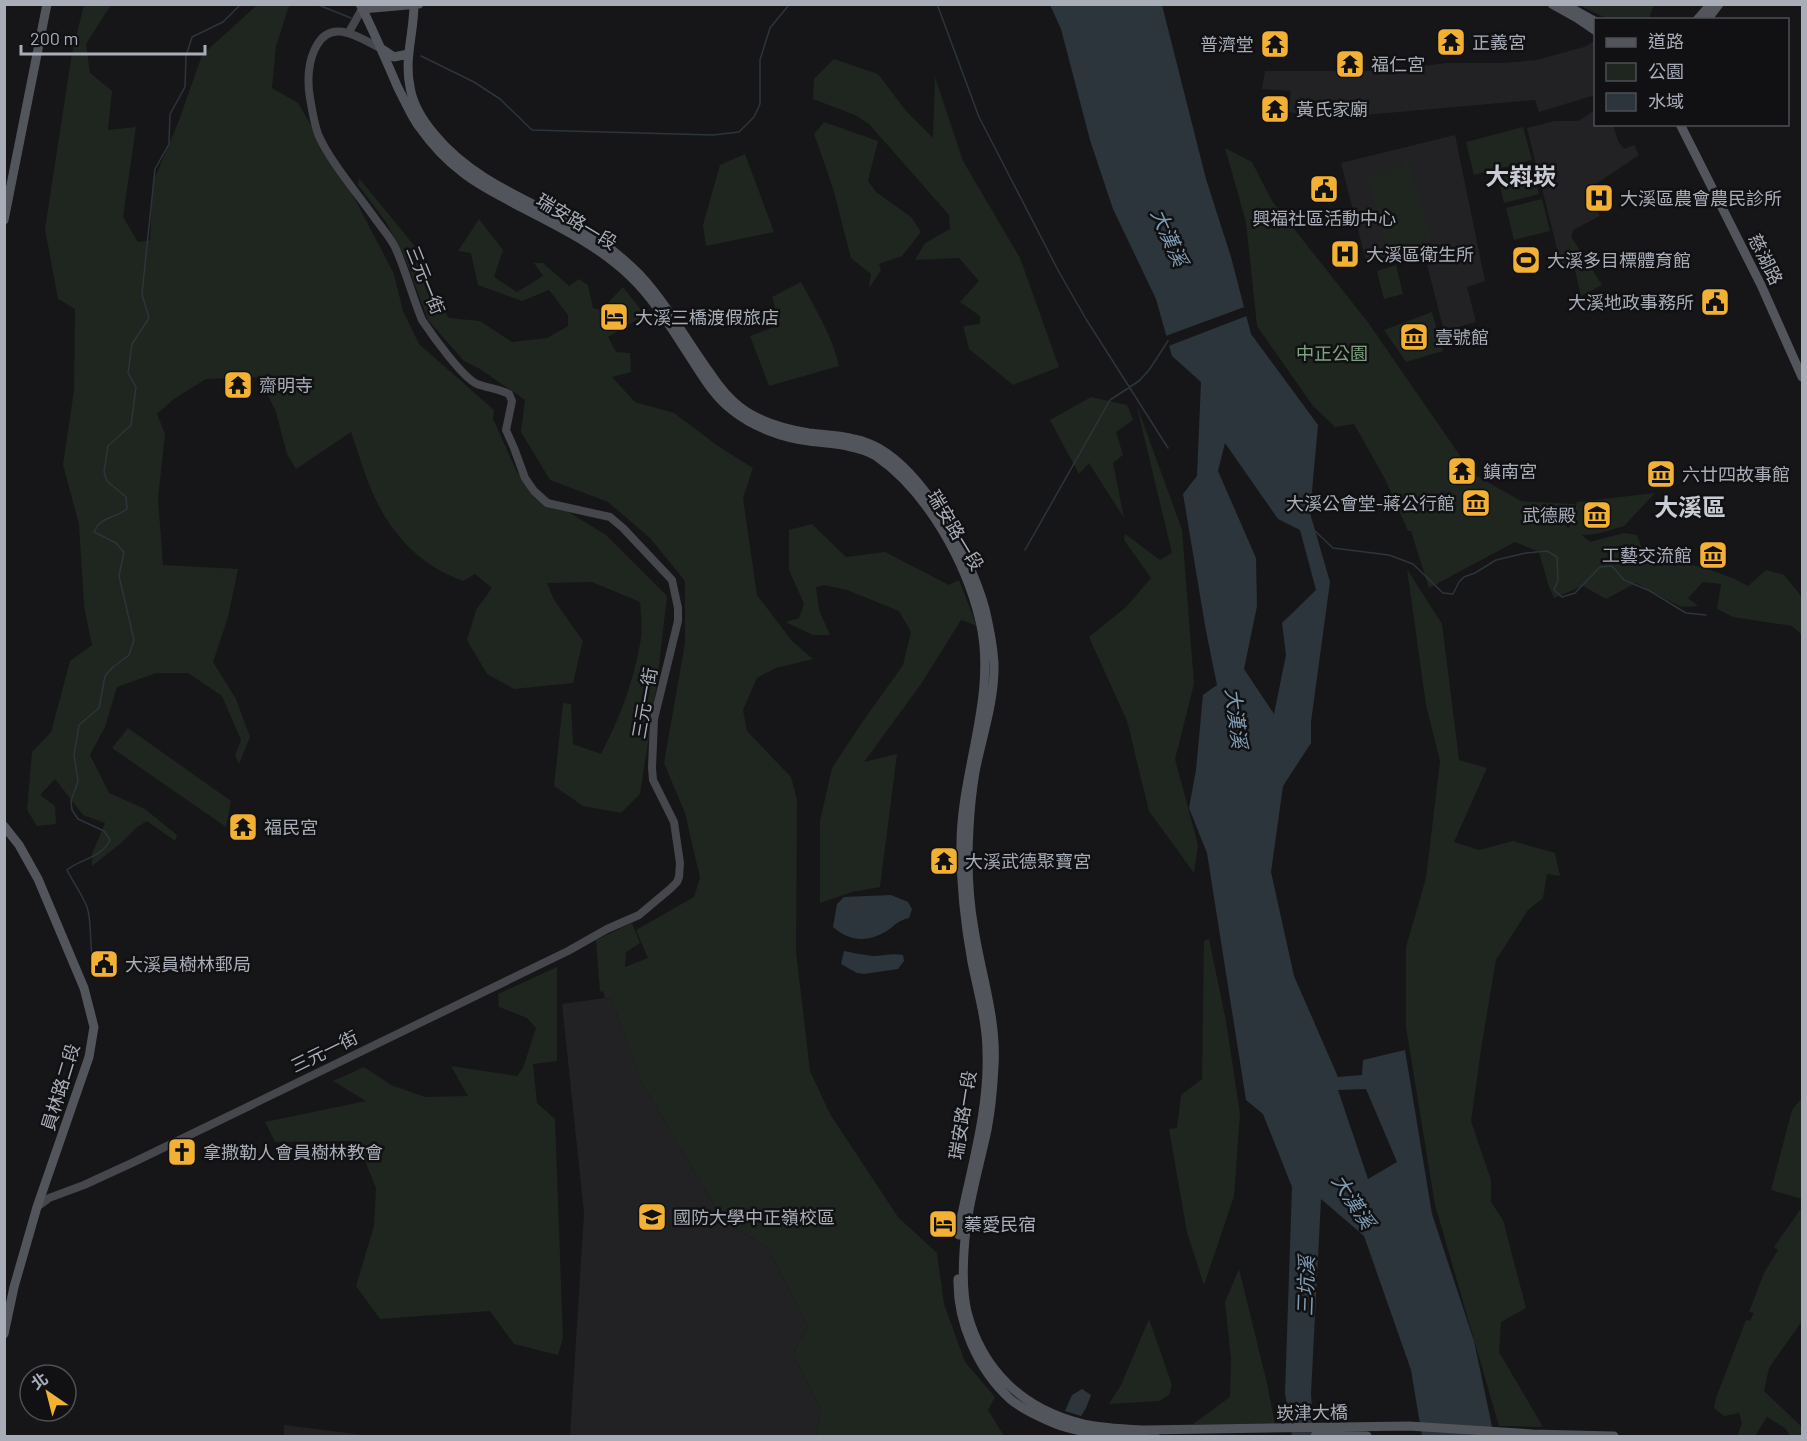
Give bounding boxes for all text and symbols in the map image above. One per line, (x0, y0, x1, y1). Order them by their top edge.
scale bar (21, 18, 206, 56)
legend (1594, 18, 1789, 126)
temple icon: 正義宮 (1435, 26, 1467, 58)
text: 200 m (30, 27, 78, 49)
temple icon: 普濟堂 (1259, 28, 1291, 60)
text: 道路 (1648, 30, 1684, 52)
place label: 正義宮 (1472, 31, 1526, 53)
place label: 普濟堂 (1200, 33, 1254, 55)
temple icon: 福仁宮 (1334, 48, 1366, 80)
place label: 福仁宮 (1371, 53, 1425, 75)
text: 公園 (1648, 60, 1684, 82)
text: 水域 (1648, 90, 1684, 112)
temple icon: 黃氏家廟 (1259, 93, 1291, 125)
place label: 黃氏家廟 (1296, 98, 1368, 120)
district label: 大嵙崁 (1485, 161, 1557, 190)
public building icon: 興福社區活動中心 (1308, 173, 1340, 205)
hospital icon: 大溪區農會農民診所 (1583, 182, 1615, 214)
place label: 大溪區農會農民診所 (1620, 187, 1782, 209)
street label: 瑞安路一段 (533, 188, 621, 254)
water label: 大漢溪 (1147, 205, 1194, 272)
place label: 興福社區活動中心 (1252, 207, 1396, 229)
street label: 慈湖路 (1744, 230, 1788, 288)
hospital icon: 大溪區衛生所 (1329, 238, 1361, 270)
street label: 三元一街 (402, 243, 450, 317)
place label: 大溪區衛生所 (1366, 243, 1474, 265)
sports icon: 大溪多目標體育館 (1510, 244, 1542, 276)
place label: 大溪多目標體育館 (1547, 249, 1691, 271)
public building icon: 大溪地政事務所 (1699, 286, 1731, 318)
place label: 大溪地政事務所 (1568, 291, 1694, 313)
hotel icon: 大溪三橋渡假旅店 (598, 301, 630, 333)
place label: 大溪三橋渡假旅店 (635, 306, 779, 328)
museum icon: 壹號館 (1398, 321, 1430, 353)
place label: 壹號館 (1435, 326, 1489, 348)
park label: 中正公園 (1296, 342, 1368, 364)
temple icon: 齋明寺 (222, 369, 254, 401)
place label: 齋明寺 (259, 374, 313, 396)
temple icon: 鎮南宮 (1446, 455, 1478, 487)
museum icon: 六廿四故事館 (1645, 458, 1677, 490)
place label: 鎮南宮 (1483, 460, 1537, 482)
place label: 六廿四故事館 (1682, 463, 1790, 485)
street label: 瑞安路一段 (923, 486, 989, 574)
museum icon: 大溪公會堂-蔣公行館 (1460, 487, 1492, 519)
place label: 大溪公會堂-蔣公行館 (1286, 492, 1455, 514)
district label: 大溪區 (1654, 492, 1726, 521)
museum icon: 武德殿 (1581, 499, 1613, 531)
place label: 武德殿 (1522, 504, 1576, 526)
museum icon: 工藝交流館 (1697, 539, 1729, 571)
place label: 工藝交流館 (1602, 544, 1692, 566)
street label: 三元一街 (627, 666, 661, 740)
water label: 大漢溪 (1221, 687, 1253, 752)
temple icon: 福民宮 (227, 811, 259, 843)
place label: 福民宮 (264, 816, 318, 838)
temple icon: 大溪武德聚寶宮 (928, 845, 960, 877)
place label: 大溪武德聚寶宮 (965, 850, 1091, 872)
public building icon: 大溪員樹林郵局 (88, 948, 120, 980)
place label: 大溪員樹林郵局 (125, 953, 251, 975)
street label: 三元一街 (287, 1025, 361, 1077)
street label: 員林路二段 (36, 1041, 84, 1133)
street label: 瑞安路一段 (944, 1069, 980, 1161)
church icon: 拿撒勒人會員樹林教會 (166, 1136, 198, 1168)
place label: 拿撒勒人會員樹林教會 (203, 1141, 383, 1163)
water label: 大漢溪 (1328, 1169, 1382, 1235)
school or university icon: 國防大學中正嶺校區 (636, 1201, 668, 1233)
place label: 國防大學中正嶺校區 (673, 1206, 835, 1228)
hotel icon: 蓁愛民宿 (927, 1208, 959, 1240)
place label: 蓁愛民宿 (964, 1213, 1036, 1235)
water label: 三坑溪 (1292, 1253, 1318, 1316)
north arrow (18, 1363, 78, 1423)
text: 北 (27, 1368, 51, 1393)
street label: 崁津大橋 (1276, 1400, 1348, 1424)

